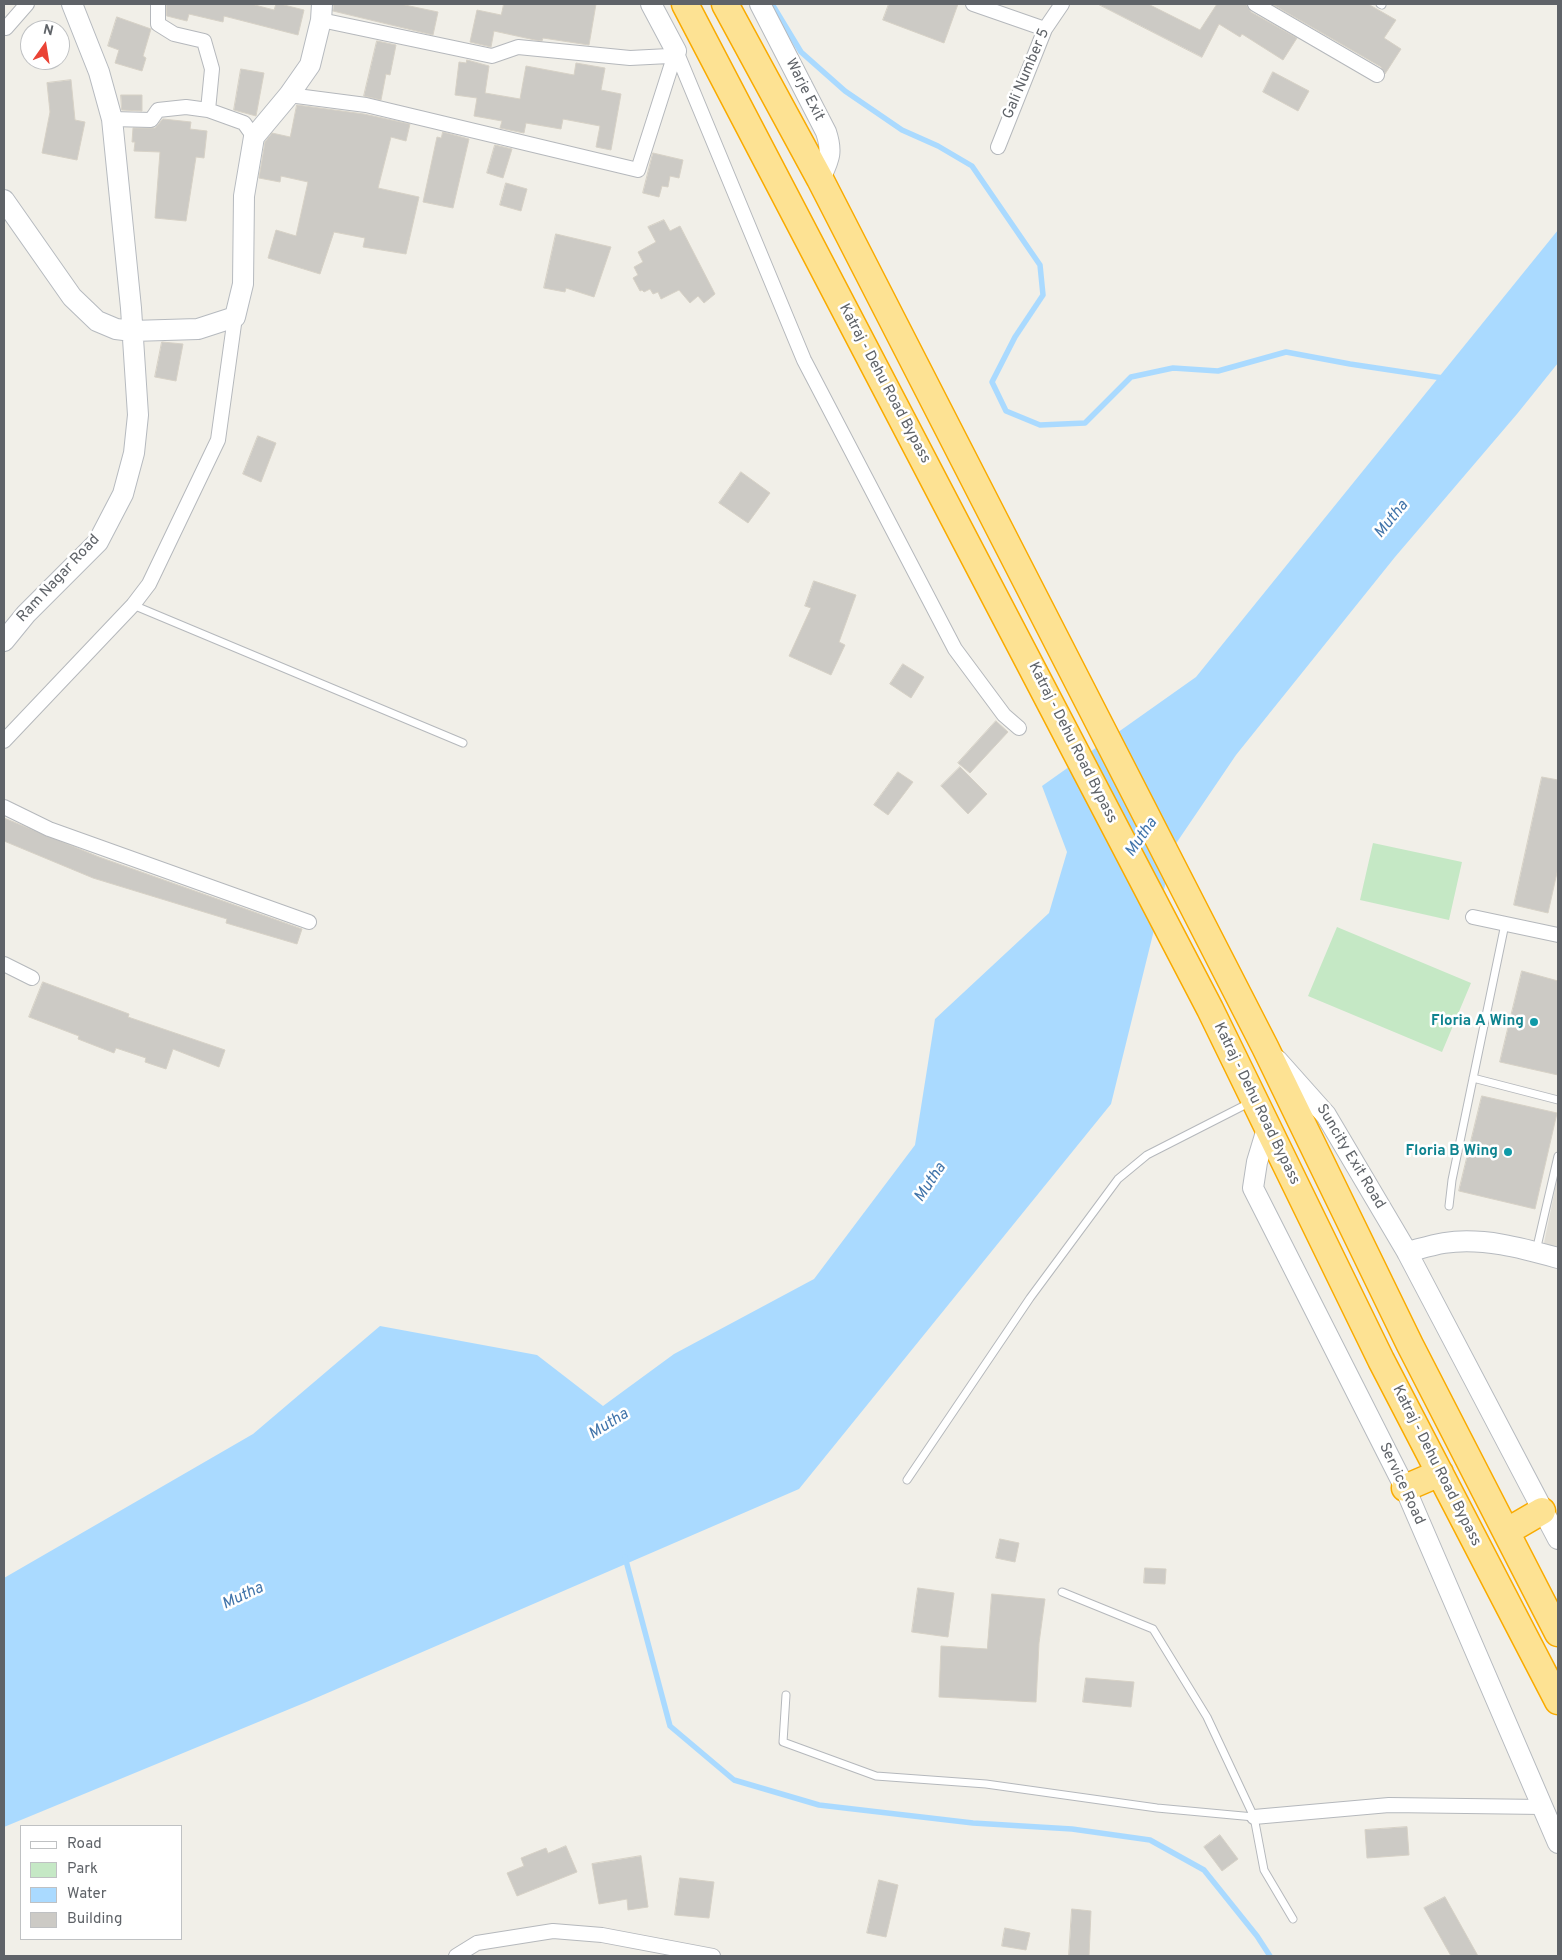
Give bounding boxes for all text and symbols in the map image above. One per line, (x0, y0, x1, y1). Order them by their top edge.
north arrow (20, 20, 70, 70)
text: N (41, 21, 55, 40)
street label: Gali Number 5 (1000, 26, 1054, 122)
street label: Warje Exit (781, 56, 827, 124)
street label: Katraj - Dehu Road Bypass (834, 301, 934, 467)
water label: Mutha (1371, 497, 1413, 543)
street label: Ram Nagar Road (14, 531, 104, 627)
street label: Katraj - Dehu Road Bypass (1024, 660, 1120, 826)
water label: Mutha (1122, 815, 1162, 861)
place label: Floria A Wing (1431, 1013, 1524, 1031)
marker: Floria A Wing (1528, 1016, 1540, 1028)
street label: Katraj - Dehu Road Bypass (1209, 1020, 1303, 1188)
street label: Suncity Exit Road (1312, 1101, 1388, 1213)
place label: Floria B Wing (1405, 1143, 1498, 1161)
marker: Floria B Wing (1502, 1146, 1514, 1158)
water label: Mutha (911, 1160, 951, 1206)
street label: Katraj - Dehu Road Bypass (1388, 1383, 1484, 1549)
water label: Mutha (586, 1405, 632, 1445)
street label: Service Road (1374, 1440, 1428, 1528)
water label: Mutha (219, 1579, 267, 1615)
legend (20, 1825, 182, 1940)
text: Road (67, 1835, 102, 1854)
text: Park (67, 1860, 98, 1879)
text: Water (67, 1885, 106, 1904)
text: Building (67, 1910, 122, 1929)

